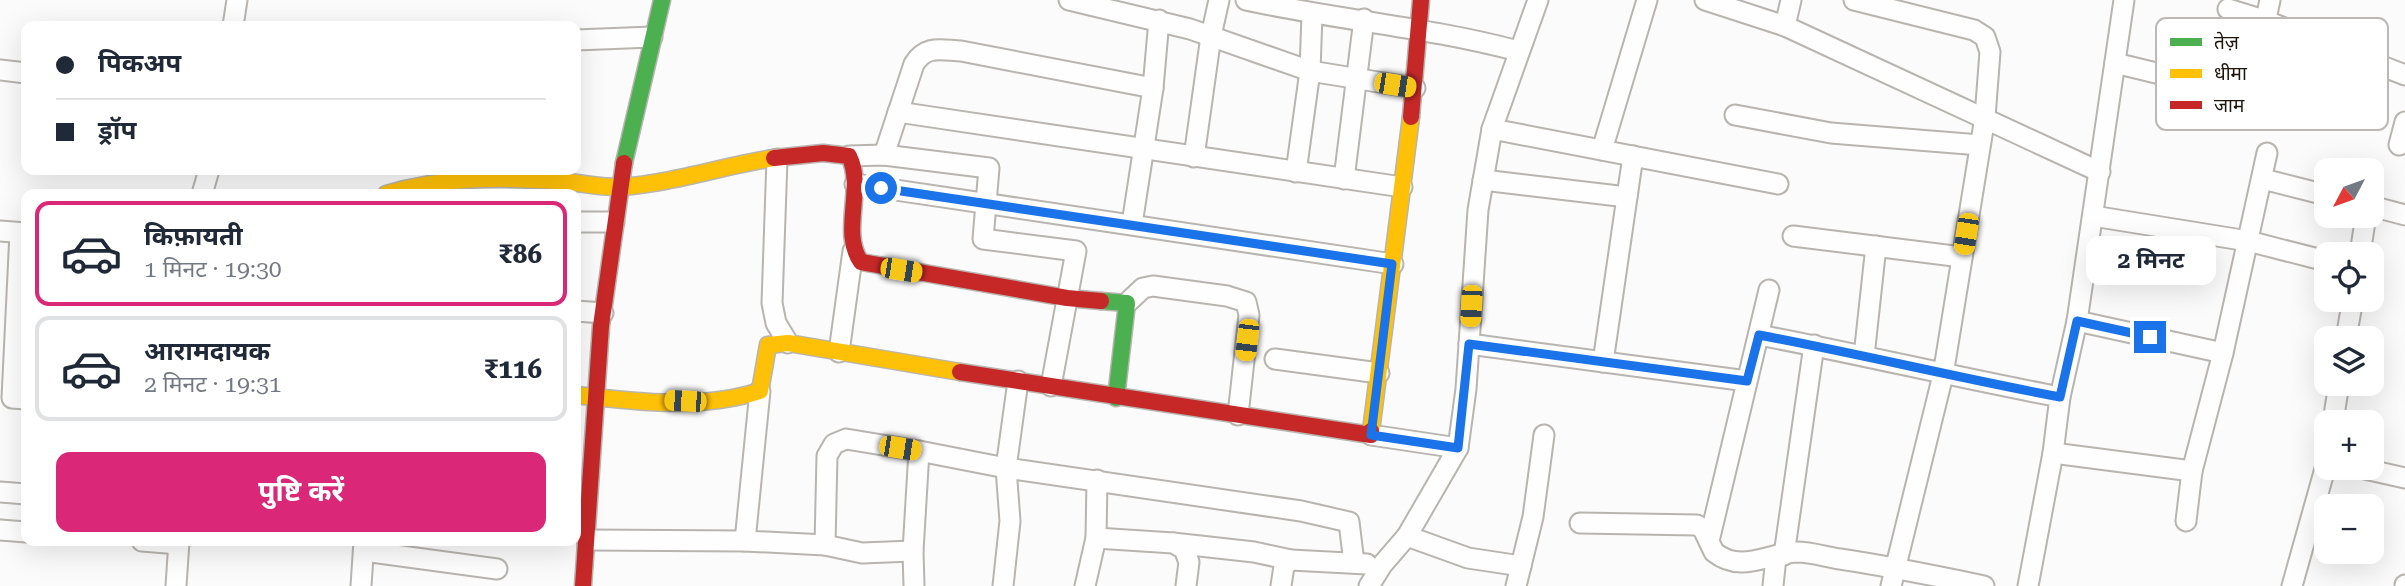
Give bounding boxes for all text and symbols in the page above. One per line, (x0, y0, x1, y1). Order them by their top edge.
legend (2156, 18, 2388, 130)
text: तेज़ (2214, 31, 2240, 54)
text: पिकअप (98, 48, 181, 78)
text: धीमा (2214, 62, 2248, 85)
car (1373, 71, 1418, 99)
text: जाम (2214, 94, 2245, 117)
text: ड्रॉप (98, 115, 136, 145)
north arrow (2314, 158, 2384, 228)
map controls (2314, 158, 2384, 564)
route start (865, 172, 897, 204)
car (1953, 212, 1980, 256)
text: किफ़ायती (144, 221, 243, 251)
icon: car (60, 222, 123, 285)
callout: 2 मिनट (2085, 236, 2215, 284)
text: ₹86 (498, 239, 542, 269)
button: locate (2314, 242, 2384, 312)
text: 2 मिनट (2118, 247, 2184, 274)
text: 1 मिनट · 19:30 (144, 256, 282, 283)
car (879, 256, 924, 284)
car (1460, 284, 1483, 328)
car (1235, 318, 1260, 362)
route end (2134, 321, 2166, 353)
button: layers (2314, 326, 2384, 396)
text: आरामदायक (144, 336, 270, 366)
icon: car (60, 337, 123, 400)
text: ₹116 (484, 354, 542, 384)
text: 2 मिनट · 19:31 (144, 371, 282, 398)
car (664, 389, 707, 413)
button: + (2314, 410, 2384, 480)
car (878, 434, 923, 462)
button: पुष्टि करें (56, 452, 546, 532)
button: − (2314, 494, 2384, 564)

